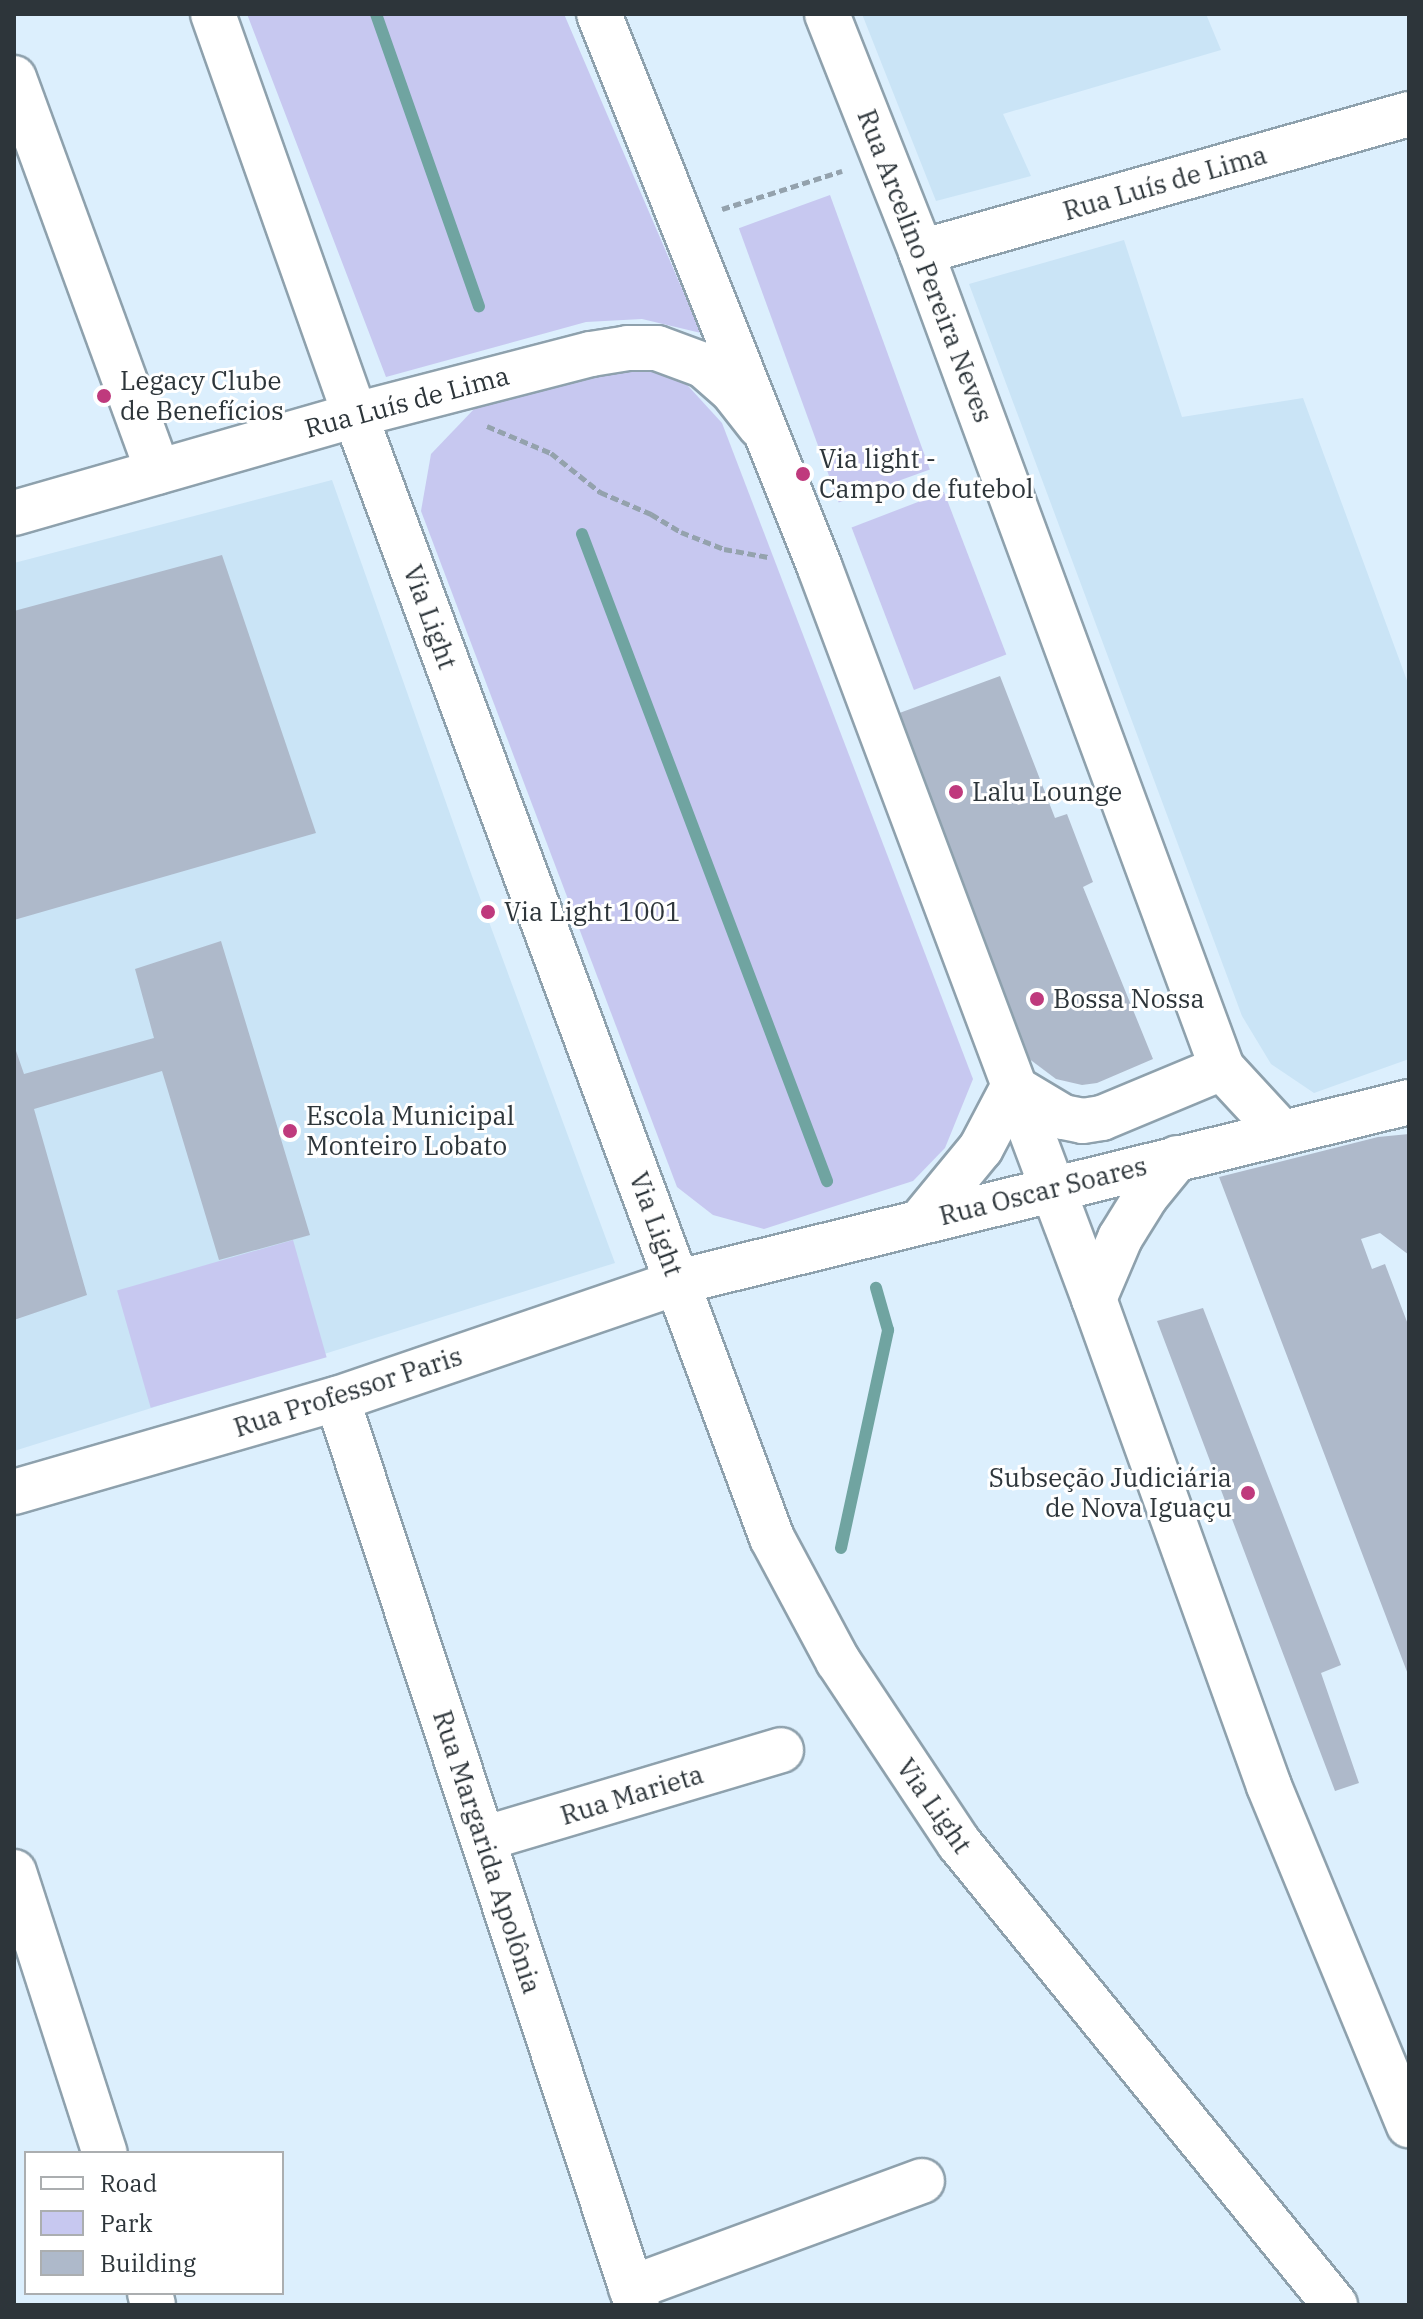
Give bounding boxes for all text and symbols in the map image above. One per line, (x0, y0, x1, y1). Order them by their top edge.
street label: Rua Arcelino Pereira Neves (851, 105, 999, 427)
street label: Rua Luís de Lima (1060, 139, 1270, 227)
street label: Rua Luís de Lima (301, 360, 513, 444)
place label: Legacy Clube de Benefícios (120, 365, 284, 426)
marker: Legacy Clube de Benefícios (95, 387, 113, 405)
place label: Via light - Campo de futebol (819, 443, 1034, 504)
marker: Via light - Campo de futebol (794, 465, 812, 483)
street label: Via Light (397, 561, 463, 673)
place label: Lalu Lounge (972, 776, 1122, 808)
marker: Lalu Lounge (947, 783, 965, 801)
place label: Via Light 1001 (504, 896, 681, 928)
marker: Via Light 1001 (479, 903, 497, 921)
place label: Bossa Nossa (1053, 983, 1205, 1015)
marker: Bossa Nossa (1028, 990, 1046, 1008)
place label: Escola Municipal Monteiro Lobato (306, 1100, 515, 1162)
marker: Escola Municipal Monteiro Lobato (281, 1122, 299, 1140)
street label: Rua Oscar Soares (936, 1150, 1150, 1232)
street label: Via Light (623, 1168, 689, 1280)
street label: Rua Professor Paris (230, 1340, 466, 1444)
place label: Subseção Judiciária de Nova Iguaçu (989, 1462, 1232, 1524)
marker: Subseção Judiciária de Nova Iguaçu (1239, 1484, 1257, 1502)
street label: Rua Margarida Apolônia (426, 1706, 548, 1998)
street label: Via Light (890, 1753, 978, 1859)
street label: Rua Marieta (557, 1759, 707, 1831)
legend (24, 2151, 284, 2295)
text: Road (100, 2167, 157, 2199)
text: Park (100, 2207, 152, 2239)
text: Building (100, 2247, 196, 2279)

